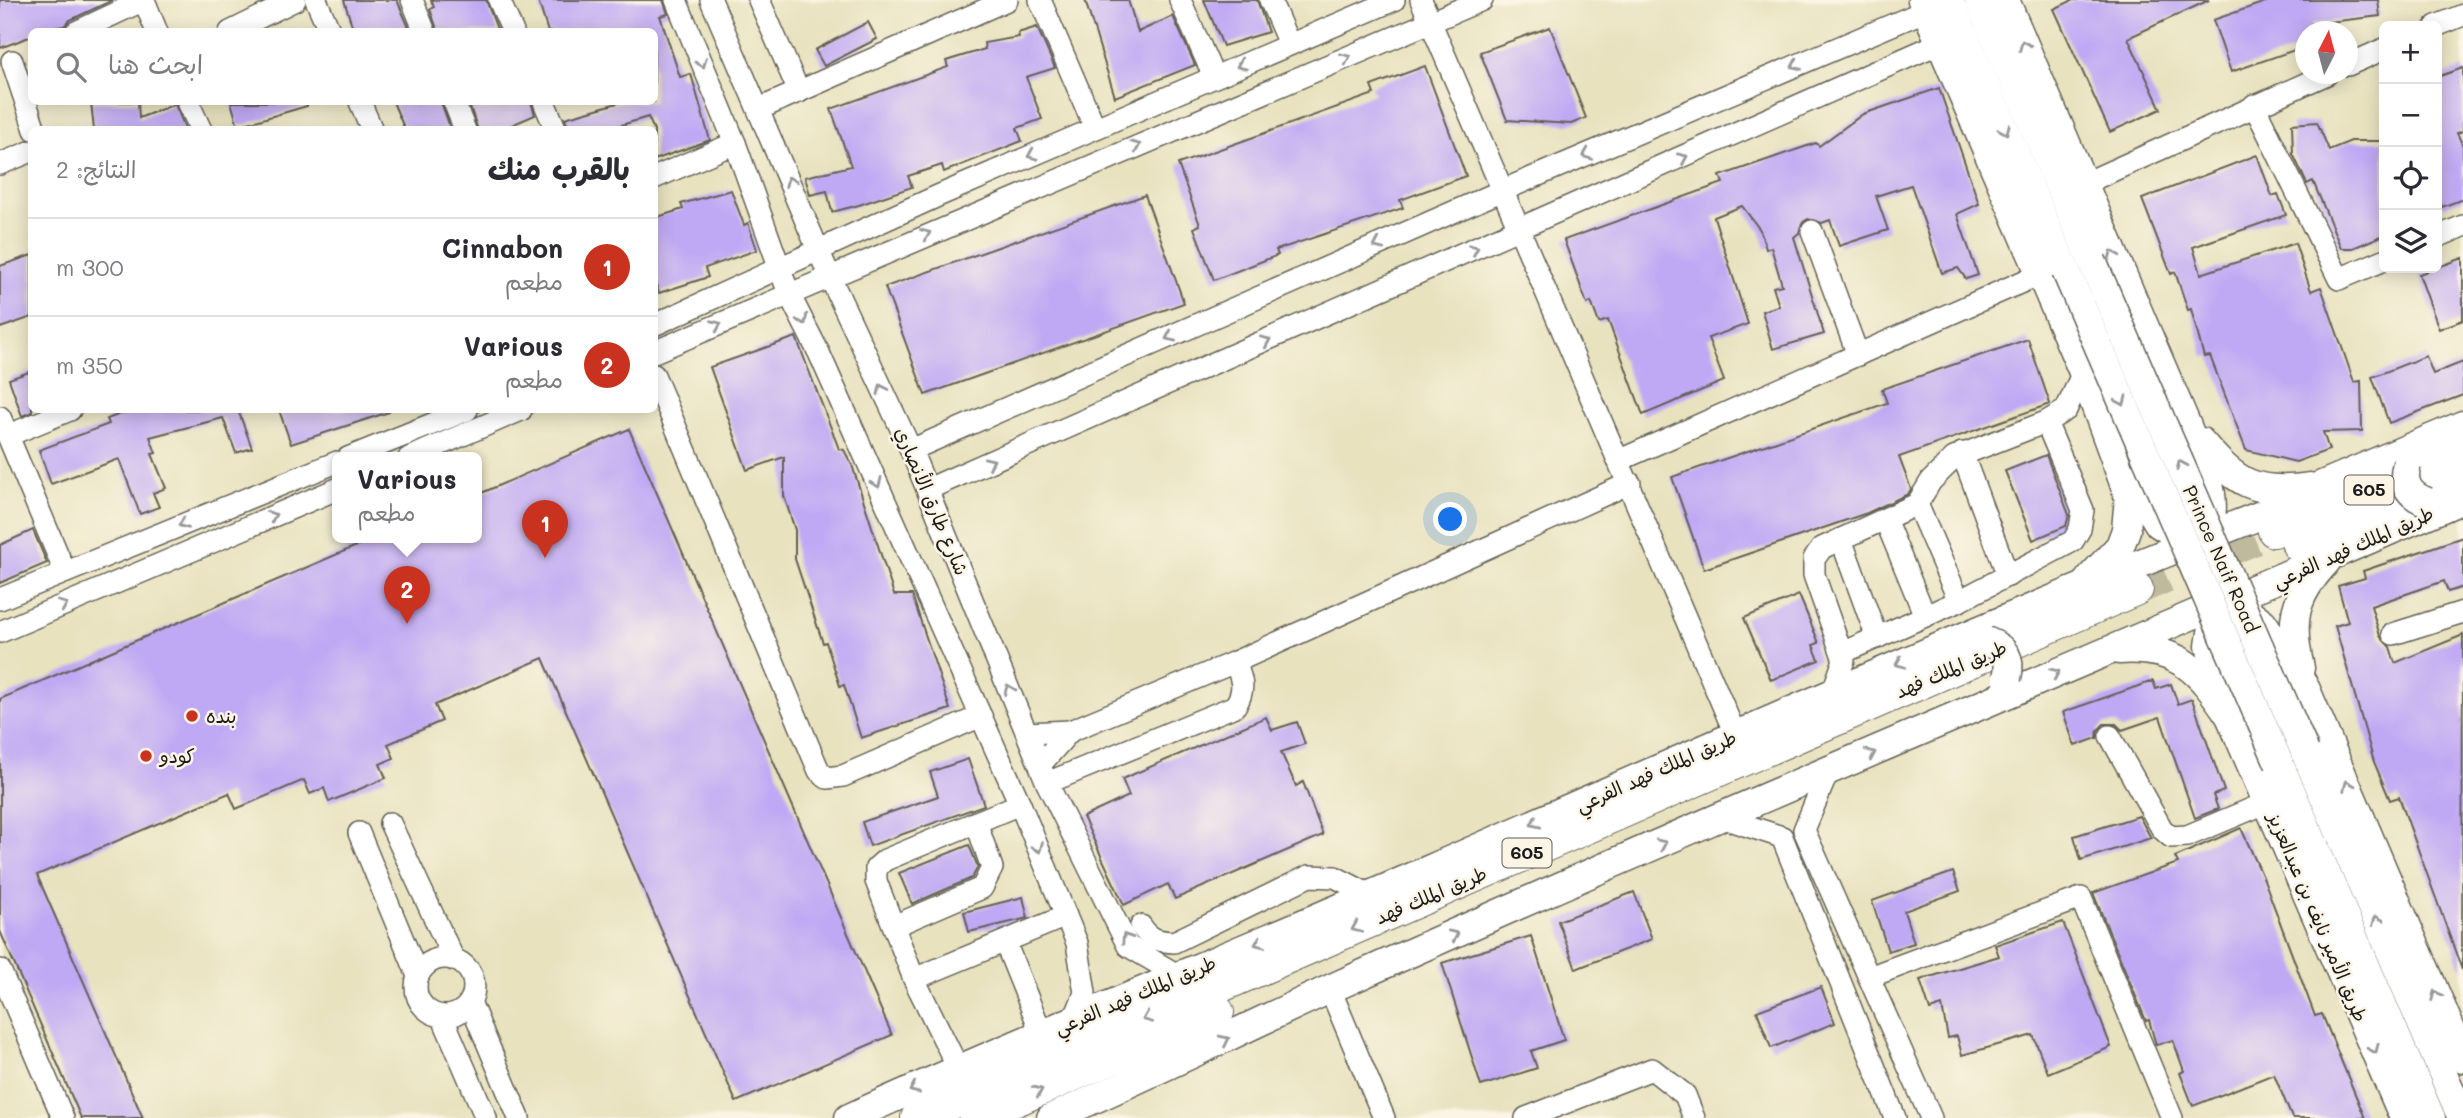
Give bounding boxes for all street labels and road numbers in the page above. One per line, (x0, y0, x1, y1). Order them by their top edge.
street label: شارع طارق الأنصاري (887, 423, 975, 580)
road number: 605 (2344, 476, 2394, 504)
street label: Prince Naif Road (2178, 481, 2265, 637)
street label: طريق الملك فهد الفرعي (2268, 500, 2439, 598)
street label: طريق الملك فهد (1891, 634, 2010, 703)
street label: طريق الملك فهد الفرعي (1571, 724, 1742, 822)
street label: طريق الأمير نايف بن عبدالعزيز (2262, 807, 2374, 1025)
road number: 605 (1502, 838, 1552, 868)
street label: طريق الملك فهد (1371, 860, 1490, 929)
street label: طريق الملك فهد الفرعي (1050, 949, 1221, 1045)

